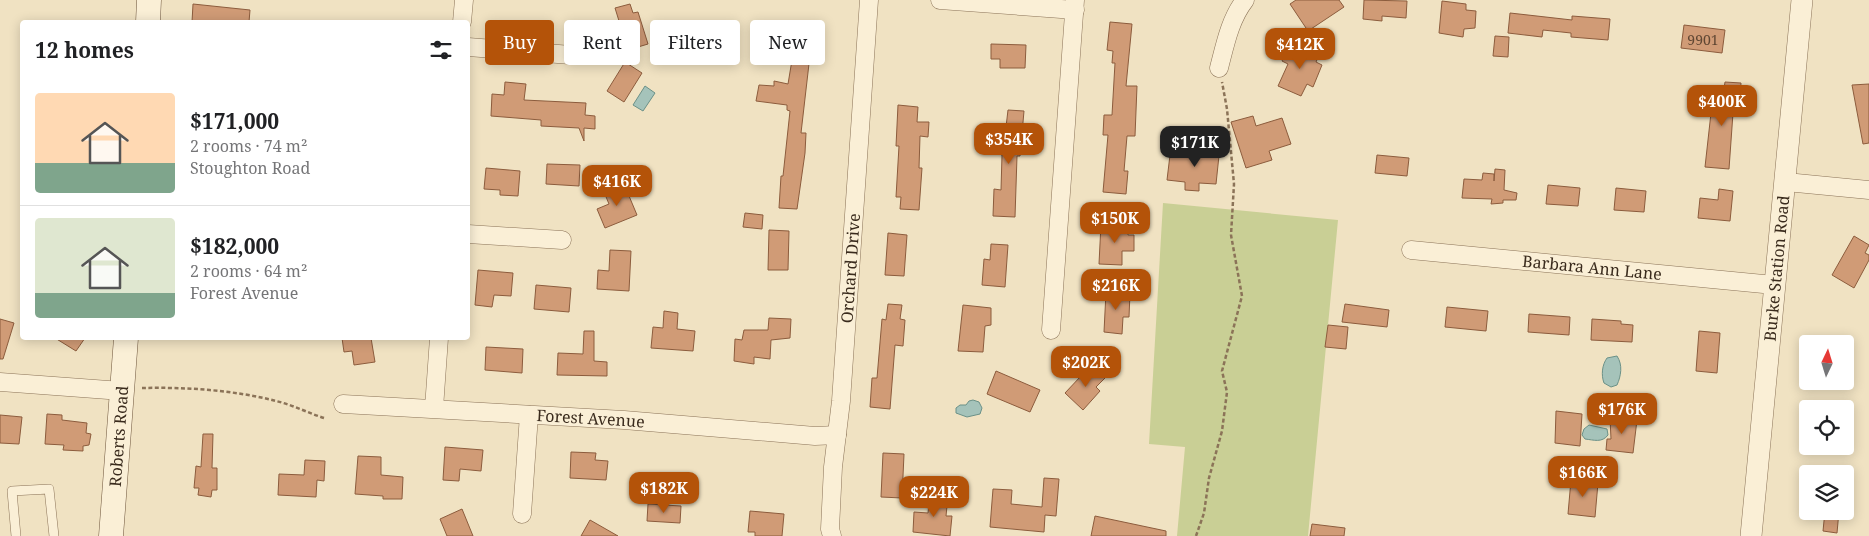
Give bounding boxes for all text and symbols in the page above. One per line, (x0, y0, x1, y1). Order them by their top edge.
chip: Buy (485, 20, 554, 65)
chip: Rent (564, 20, 640, 65)
chip: Filters (650, 20, 740, 65)
chip: New (750, 20, 825, 65)
pin: $412K (1265, 28, 1335, 70)
house number: 9901 (1687, 30, 1719, 49)
text: $412K (1276, 33, 1324, 55)
text: 12 homes (35, 36, 134, 64)
icon: filters (427, 36, 455, 64)
pin: $400K (1687, 84, 1757, 127)
text: $400K (1698, 90, 1746, 112)
text: $171,000 (190, 107, 279, 135)
icon: home (75, 113, 135, 173)
pin: $354K (974, 122, 1044, 165)
pin: $171K (1160, 126, 1230, 168)
text: $354K (985, 128, 1033, 150)
text: $171K (1171, 131, 1219, 153)
text: 2 rooms · 74 m² (190, 135, 307, 157)
text: Stoughton Road (190, 157, 310, 179)
pin: $416K (582, 164, 652, 207)
text: $416K (593, 170, 641, 192)
street label: Burke Station Road (1759, 194, 1794, 342)
pin: $150K (1080, 202, 1150, 244)
text: $150K (1091, 207, 1139, 229)
street label: Orchard Drive (835, 212, 865, 324)
text: $182,000 (190, 232, 279, 260)
icon: home (75, 238, 135, 298)
street label: Barbara Ann Lane (1521, 250, 1663, 285)
text: 2 rooms · 64 m² (190, 260, 307, 282)
pin: $216K (1081, 268, 1151, 311)
text: $216K (1092, 274, 1140, 296)
text: Forest Avenue (190, 282, 298, 304)
north arrow (1799, 335, 1854, 390)
map controls (1799, 335, 1854, 520)
pin: $202K (1051, 346, 1121, 388)
text: $202K (1062, 351, 1110, 373)
street label: Roberts Road (104, 385, 133, 488)
pin: $176K (1587, 392, 1657, 435)
text: $176K (1598, 398, 1646, 420)
button: locate (1799, 400, 1854, 455)
street label: Forest Avenue (536, 404, 646, 433)
pin: $166K (1548, 456, 1618, 498)
text: $166K (1559, 461, 1607, 483)
button: layers (1799, 465, 1854, 520)
pin: $182K (629, 472, 699, 514)
pin: $224K (899, 476, 969, 518)
text: $182K (640, 477, 688, 499)
text: $224K (910, 481, 958, 503)

